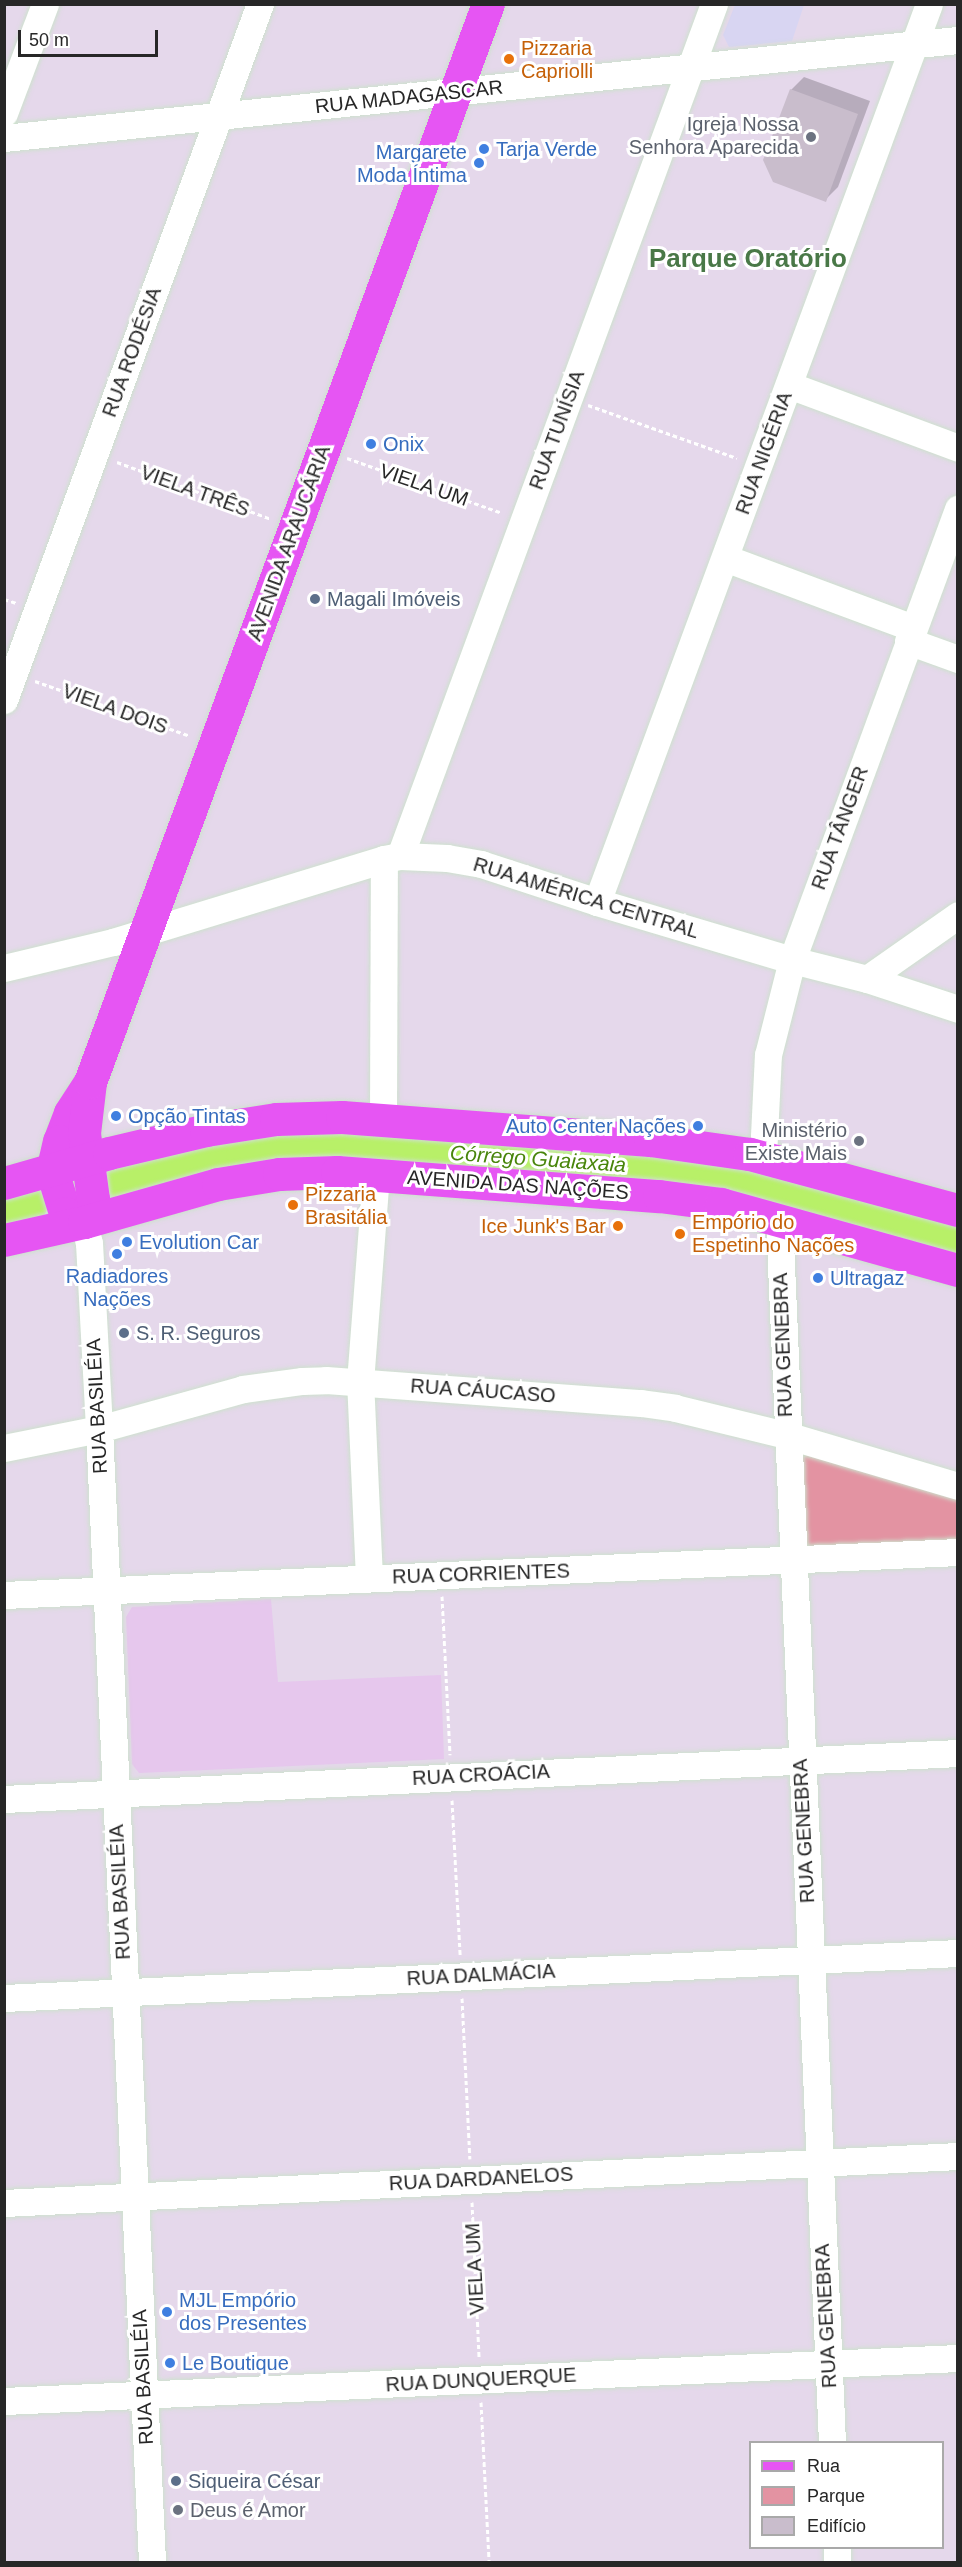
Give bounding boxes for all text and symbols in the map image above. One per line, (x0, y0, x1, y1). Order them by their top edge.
scale bar (21, 18, 160, 56)
text: 50 m (29, 30, 69, 50)
place label: Pizzaria Capriolli (521, 36, 593, 83)
marker: Pizzaria Capriolli (502, 52, 516, 66)
street label: RUA MADAGASCAR (313, 75, 505, 119)
place label: Igreja Nossa Senhora Aparecida (628, 113, 799, 160)
marker: Igreja Nossa Senhora Aparecida (804, 130, 818, 144)
place label: Tarja Verde (496, 137, 597, 161)
place label: Margarete Moda Íntima (357, 140, 467, 187)
marker: Tarja Verde (477, 142, 491, 156)
marker: Margarete Moda Íntima (472, 156, 486, 170)
district label: Parque Oratório (649, 243, 847, 275)
street label: RUA RODÉSIA (97, 283, 167, 421)
street label: RUA TUNÍSIA (524, 366, 590, 494)
street label: RUA NIGÉRIA (730, 388, 798, 518)
place label: Onix (383, 432, 424, 456)
marker: Onix (364, 437, 378, 451)
street label: AVENIDA ARAUCÁRIA (242, 441, 336, 645)
street label: VIELA UM (376, 458, 472, 512)
street label: VIELA TRÊS (137, 460, 253, 522)
place label: Magali Imóveis (327, 587, 460, 611)
marker: Magali Imóveis (308, 592, 322, 606)
street label: VIELA DOIS (59, 679, 171, 739)
street label: RUA TÂNGER (806, 762, 874, 894)
street label: RUA AMÉRICA CENTRAL (469, 852, 703, 944)
place label: Opção Tintas (128, 1104, 246, 1128)
marker: Opção Tintas (109, 1109, 123, 1123)
place label: Auto Center Nações (506, 1114, 686, 1138)
place label: Ministério Existe Mais (745, 1118, 847, 1165)
marker: Auto Center Nações (691, 1119, 705, 1133)
marker: Ministério Existe Mais (852, 1134, 866, 1148)
water label: Córrego Guaiaxaia (449, 1140, 627, 1178)
street label: AVENIDA DAS NAÇÕES (406, 1165, 630, 1205)
place label: Pizzaria Brasitália (305, 1182, 387, 1229)
marker: Pizzaria Brasitália (286, 1198, 300, 1212)
place label: Empório do Espetinho Nações (692, 1210, 854, 1257)
place label: Ice Junk's Bar (481, 1214, 606, 1238)
marker: Ice Junk's Bar (611, 1219, 625, 1233)
marker: Empório do Espetinho Nações (673, 1227, 687, 1241)
place label: Evolution Car (139, 1230, 259, 1254)
marker: Evolution Car (120, 1235, 134, 1249)
marker: Radiadores Nações (110, 1247, 124, 1261)
place label: Radiadores Nações (66, 1264, 168, 1311)
place label: Ultragaz (830, 1266, 904, 1290)
marker: Ultragaz (811, 1271, 825, 1285)
street label: RUA GENEBRA (768, 1272, 798, 1418)
place label: S. R. Seguros (136, 1321, 261, 1345)
marker: S. R. Seguros (117, 1326, 131, 1340)
street label: RUA BASILÉIA (81, 1337, 113, 1475)
street label: RUA CÁUCASO (409, 1374, 557, 1408)
street label: RUA CORRIENTES (391, 1559, 571, 1589)
street label: RUA GENEBRA (788, 1758, 820, 1904)
street label: RUA CROÁCIA (411, 1759, 551, 1791)
street label: RUA BASILÉIA (104, 1823, 136, 1961)
street label: RUA DALMÁCIA (405, 1959, 557, 1991)
street label: RUA DARDANELOS (388, 2162, 574, 2196)
street label: VIELA UM (461, 2222, 489, 2316)
street label: RUA GENEBRA (810, 2243, 842, 2389)
place label: MJL Empório dos Presentes (179, 2288, 307, 2335)
marker: MJL Empório dos Presentes (160, 2305, 174, 2319)
street label: RUA BASILÉIA (127, 2308, 159, 2446)
place label: Le Boutique (182, 2351, 289, 2375)
marker: Le Boutique (163, 2356, 177, 2370)
street label: RUA DUNQUERQUE (384, 2363, 578, 2397)
legend (749, 2441, 944, 2549)
text: Rua (807, 2456, 840, 2476)
place label: Siqueira César (188, 2469, 320, 2493)
marker: Siqueira César (169, 2474, 183, 2488)
text: Parque (807, 2486, 865, 2506)
place label: Deus é Amor (190, 2498, 307, 2522)
marker: Deus é Amor (171, 2503, 185, 2517)
text: Edifício (807, 2516, 866, 2536)

